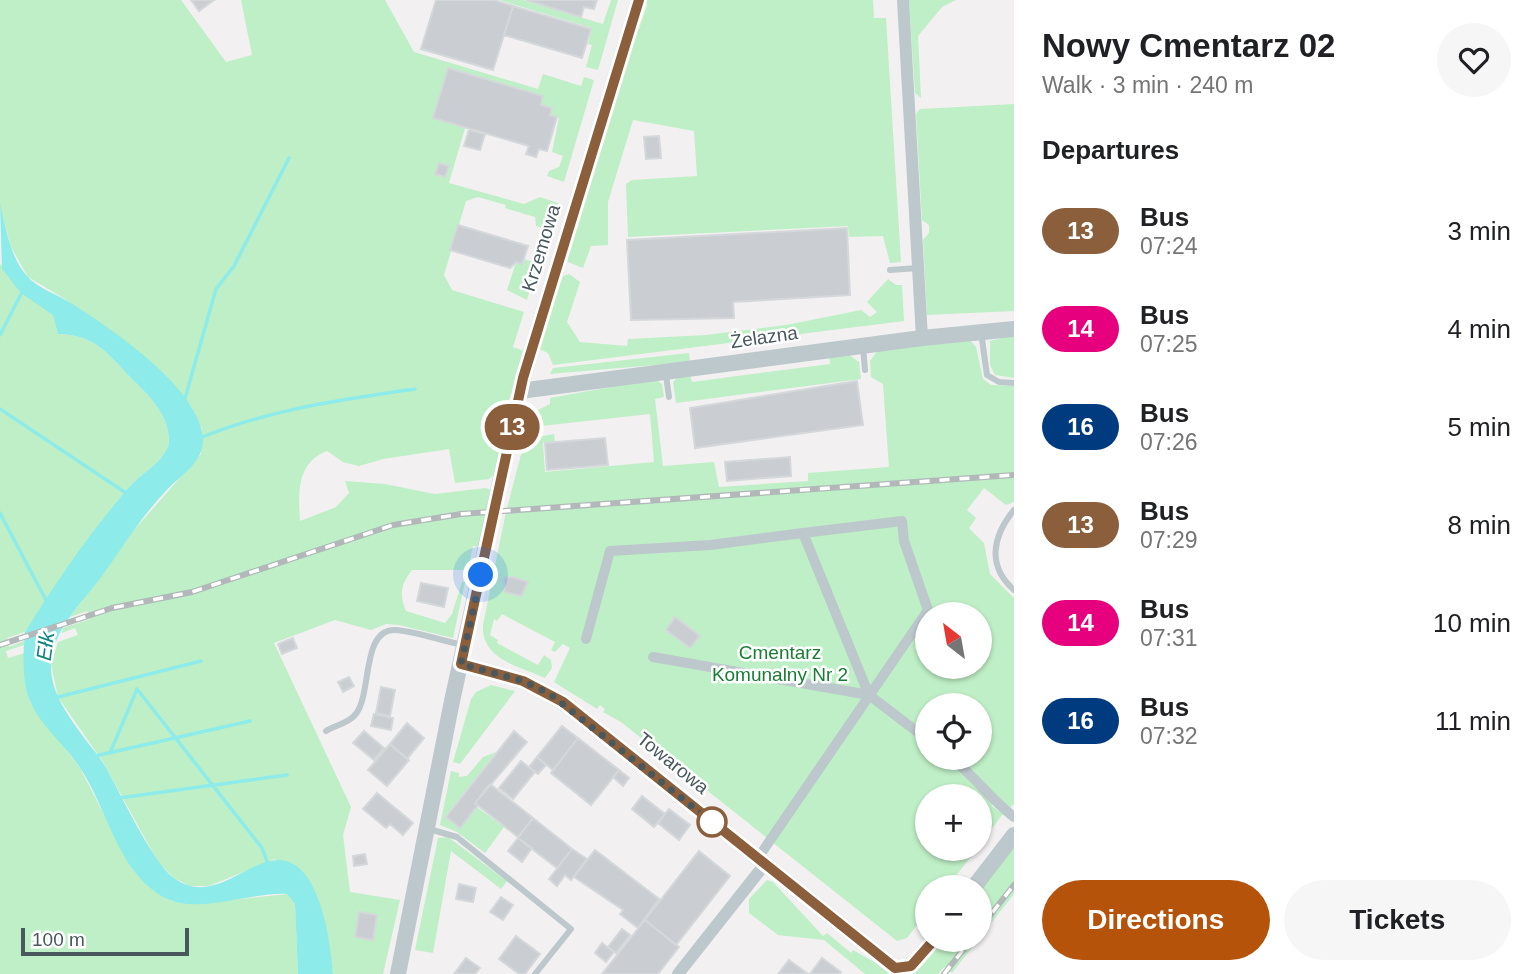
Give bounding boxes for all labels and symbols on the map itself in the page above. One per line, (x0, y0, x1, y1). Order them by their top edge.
street label: Krzemowa (518, 202, 564, 294)
street label: Żelazna (729, 322, 799, 352)
line badge: 13 (480, 404, 544, 450)
your location (463, 557, 498, 592)
north arrow (915, 602, 992, 679)
water label: Ełk (32, 628, 59, 662)
park label: Cmentarz Komunalny Nr 2 (712, 642, 848, 685)
street label: Towarowa (633, 728, 713, 798)
unlabelled marker (697, 807, 727, 837)
scale bar (21, 925, 189, 957)

